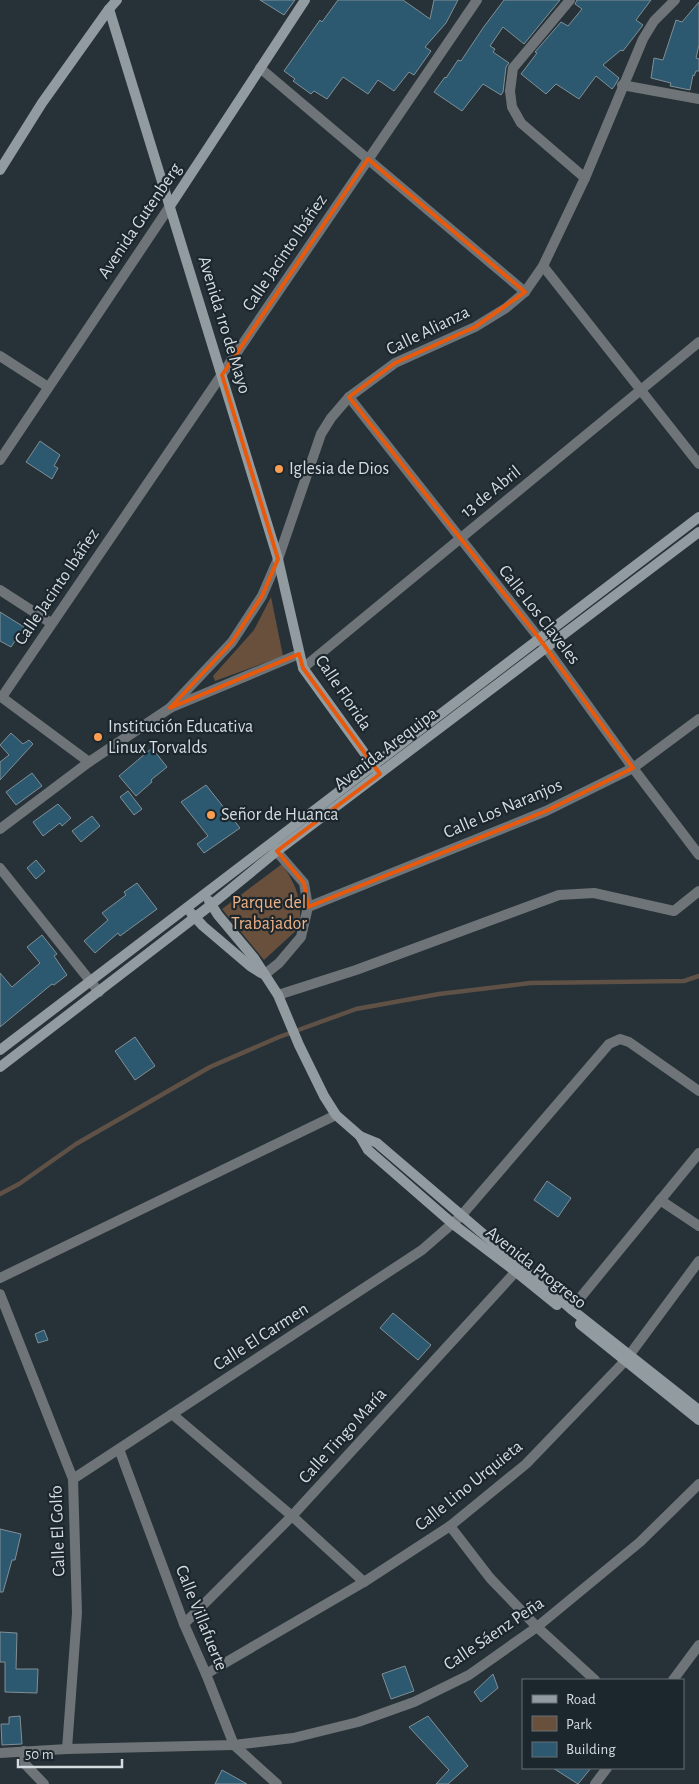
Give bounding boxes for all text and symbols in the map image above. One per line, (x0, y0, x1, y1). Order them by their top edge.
street label: Avenida Gutenberg (95, 160, 185, 282)
street label: Calle Jacinto Ibáñez (239, 191, 331, 315)
street label: Avenida 1ro de Mayo (195, 254, 254, 396)
street label: Calle Alianza (384, 303, 472, 359)
place label: Iglesia de Dios (289, 460, 389, 478)
marker: Iglesia de Dios (273, 463, 285, 475)
street label: 13 de Abril (458, 463, 524, 521)
street label: Calle Jacinto Ibáñez (11, 525, 103, 649)
street label: Calle Los Claveles (495, 562, 583, 668)
street label: Calle Florida (311, 652, 375, 734)
street label: Avenida Arequipa (331, 704, 441, 794)
place label: Institución Educativa Linux Torvalds (108, 718, 253, 757)
marker: Institución Educativa Linux Torvalds (92, 731, 104, 743)
street label: Calle Los Naranjos (441, 776, 565, 842)
place label: Señor de Huanca (221, 806, 339, 824)
marker: Señor de Huanca (205, 809, 217, 821)
park label: Parque del Trabajador (231, 894, 307, 933)
street label: Avenida Progreso (482, 1223, 590, 1313)
street label: Calle El Carmen (210, 1300, 312, 1374)
street label: Calle Tingo María (296, 1385, 390, 1487)
street label: Calle Lino Urquieta (412, 1437, 526, 1535)
street label: Calle El Golfo (47, 1485, 69, 1577)
street label: Calle Villafuerte (172, 1563, 230, 1673)
street label: Calle Sáenz Peña (441, 1594, 547, 1674)
legend (522, 1679, 684, 1769)
text: Road (566, 1692, 596, 1707)
text: Park (566, 1717, 592, 1732)
scale bar (18, 1736, 121, 1768)
text: Building (566, 1742, 616, 1757)
text: 50 m (25, 1747, 54, 1762)

